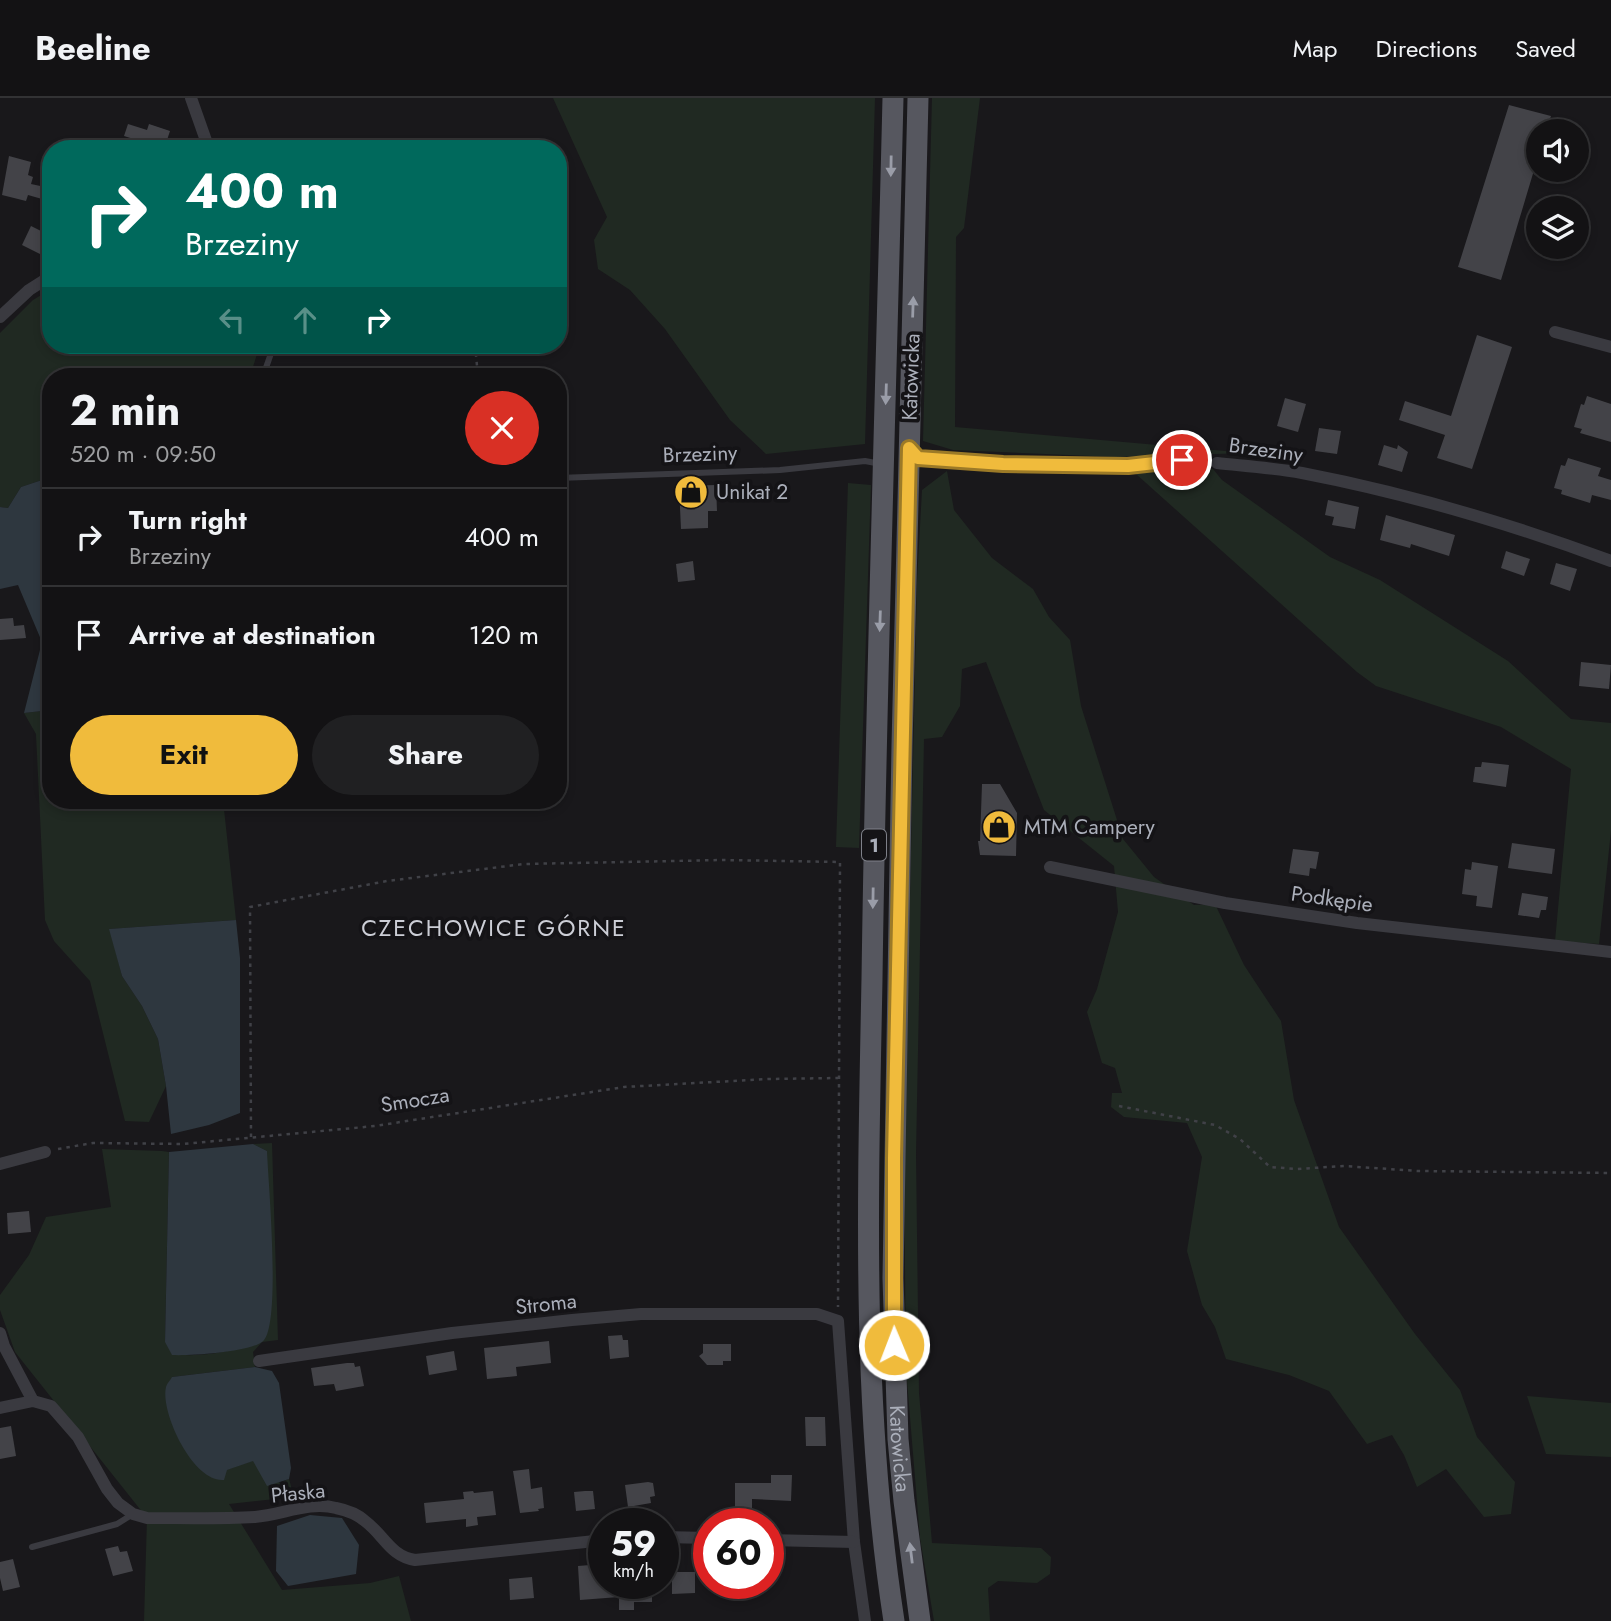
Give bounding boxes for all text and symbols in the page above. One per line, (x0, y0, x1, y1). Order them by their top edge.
text: Beeline (35, 25, 151, 72)
text: Map (1293, 31, 1338, 66)
text: Directions (1376, 31, 1477, 66)
text: Saved (1515, 31, 1576, 66)
map controls (1526, 119, 1589, 259)
button: sound (1526, 119, 1589, 182)
one-way arrow (886, 155, 897, 177)
text: 400 m (185, 156, 339, 226)
icon: right (70, 168, 161, 259)
button: layers (1526, 196, 1589, 259)
text: Brzeziny (185, 221, 299, 267)
one-way arrow (907, 295, 918, 317)
icon: left (213, 301, 251, 339)
icon: ahead (286, 301, 324, 339)
icon: right (359, 301, 397, 339)
street label: Katowicka (894, 333, 928, 421)
text: 2 min (70, 380, 180, 441)
one-way arrow (880, 383, 891, 405)
button: close (465, 391, 539, 465)
pin (1152, 430, 1212, 490)
street label: Brzeziny (1227, 430, 1306, 470)
text: 520 m · 09:50 (70, 437, 216, 471)
street label: Brzeziny (662, 438, 739, 470)
icon: arrive (1163, 441, 1201, 479)
shop icon: Unikat 2 (672, 473, 710, 511)
place label: Unikat 2 (716, 477, 788, 507)
text: Turn right (129, 501, 247, 539)
icon: right (70, 518, 108, 556)
text: 400 m (465, 518, 539, 556)
text: Brzeziny (129, 539, 211, 573)
one-way arrow (875, 610, 886, 632)
icon: arrive (70, 616, 108, 654)
text: Arrive at destination (129, 616, 376, 654)
text: 120 m (469, 616, 539, 654)
button: Exit (70, 715, 298, 795)
button: Share (312, 715, 539, 795)
shop icon: MTM Campery (980, 808, 1018, 846)
place label: MTM Campery (1024, 812, 1156, 842)
road number: 1 (862, 830, 886, 860)
street label: Podkępie (1289, 878, 1375, 920)
one-way arrow (867, 887, 879, 909)
district label: CZECHOWICE GÓRNE (361, 911, 627, 945)
street label: Smocza (379, 1080, 451, 1120)
street label: Stroma (514, 1286, 578, 1322)
position arrow (857, 1308, 931, 1382)
street label: Katowicka (882, 1405, 918, 1494)
street label: Płaska (269, 1475, 327, 1511)
speed limit sign: 60 (693, 1508, 784, 1599)
text: 59 (611, 1519, 657, 1569)
one-way arrow (905, 1542, 916, 1564)
text: km/h (613, 1558, 654, 1584)

